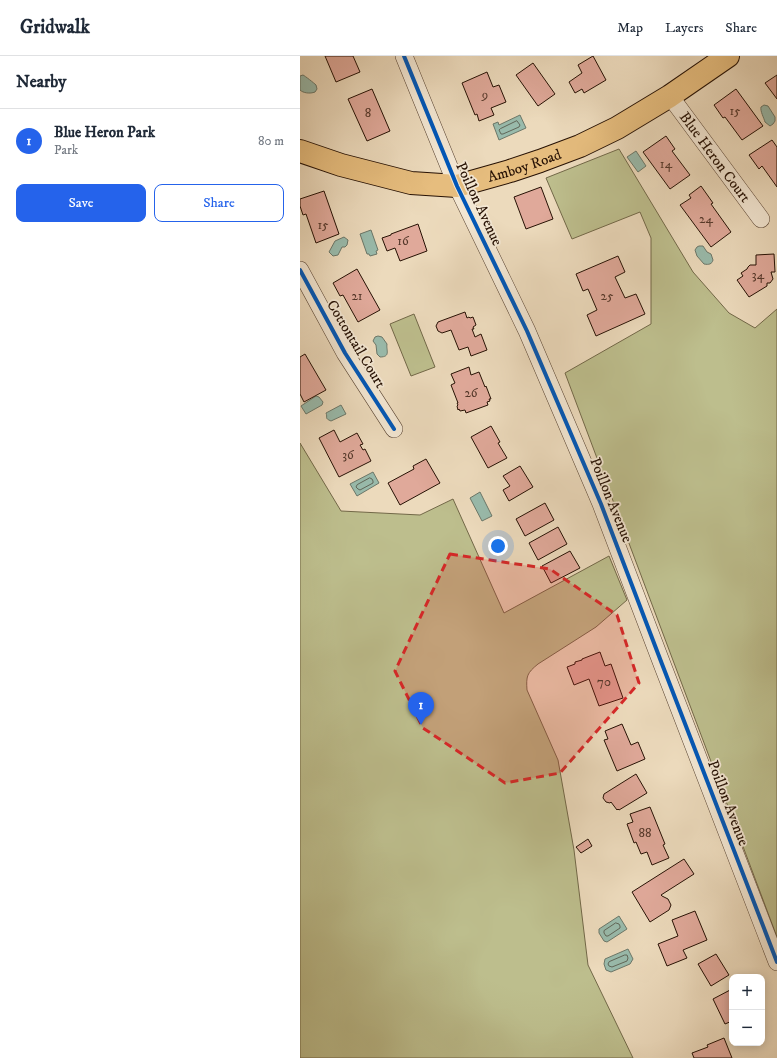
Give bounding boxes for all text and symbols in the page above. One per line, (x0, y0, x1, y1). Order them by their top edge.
text: Gridwalk (20, 16, 90, 39)
text: Map (617, 19, 643, 37)
text: Layers (665, 19, 703, 37)
text: Share (725, 19, 757, 37)
text: Nearby (16, 71, 66, 93)
house number: 9 (481, 87, 488, 103)
house number: 15 (729, 103, 741, 119)
house number: 8 (365, 105, 371, 121)
street label: Blue Heron Court (675, 108, 755, 206)
text: Blue Heron Park (54, 123, 155, 142)
text: 1 (27, 133, 31, 149)
text: 80 m (258, 133, 284, 149)
text: Park (54, 142, 78, 158)
street label: Amboy Road (485, 144, 564, 186)
house number: 14 (660, 156, 673, 172)
street label: Poillon Avenue (451, 159, 507, 249)
button: Save (16, 184, 146, 222)
button: Share (154, 184, 284, 222)
house number: 24 (699, 211, 713, 227)
house number: 15 (317, 217, 329, 233)
house number: 16 (397, 233, 410, 249)
house number: 34 (752, 267, 765, 283)
house number: 21 (351, 288, 363, 304)
house number: 25 (601, 288, 614, 304)
street label: Cottontail Court (322, 296, 390, 392)
house number: 26 (464, 385, 479, 401)
house number: 36 (342, 447, 355, 463)
street label: Poillon Avenue (585, 455, 637, 545)
your location (488, 536, 508, 556)
house number: 70 (597, 674, 611, 690)
pin: 1 (408, 692, 434, 725)
street label: Poillon Avenue (703, 758, 753, 848)
house number: 88 (638, 825, 652, 841)
map controls (729, 974, 765, 1046)
button: + (729, 974, 765, 1010)
button: − (729, 1010, 765, 1046)

